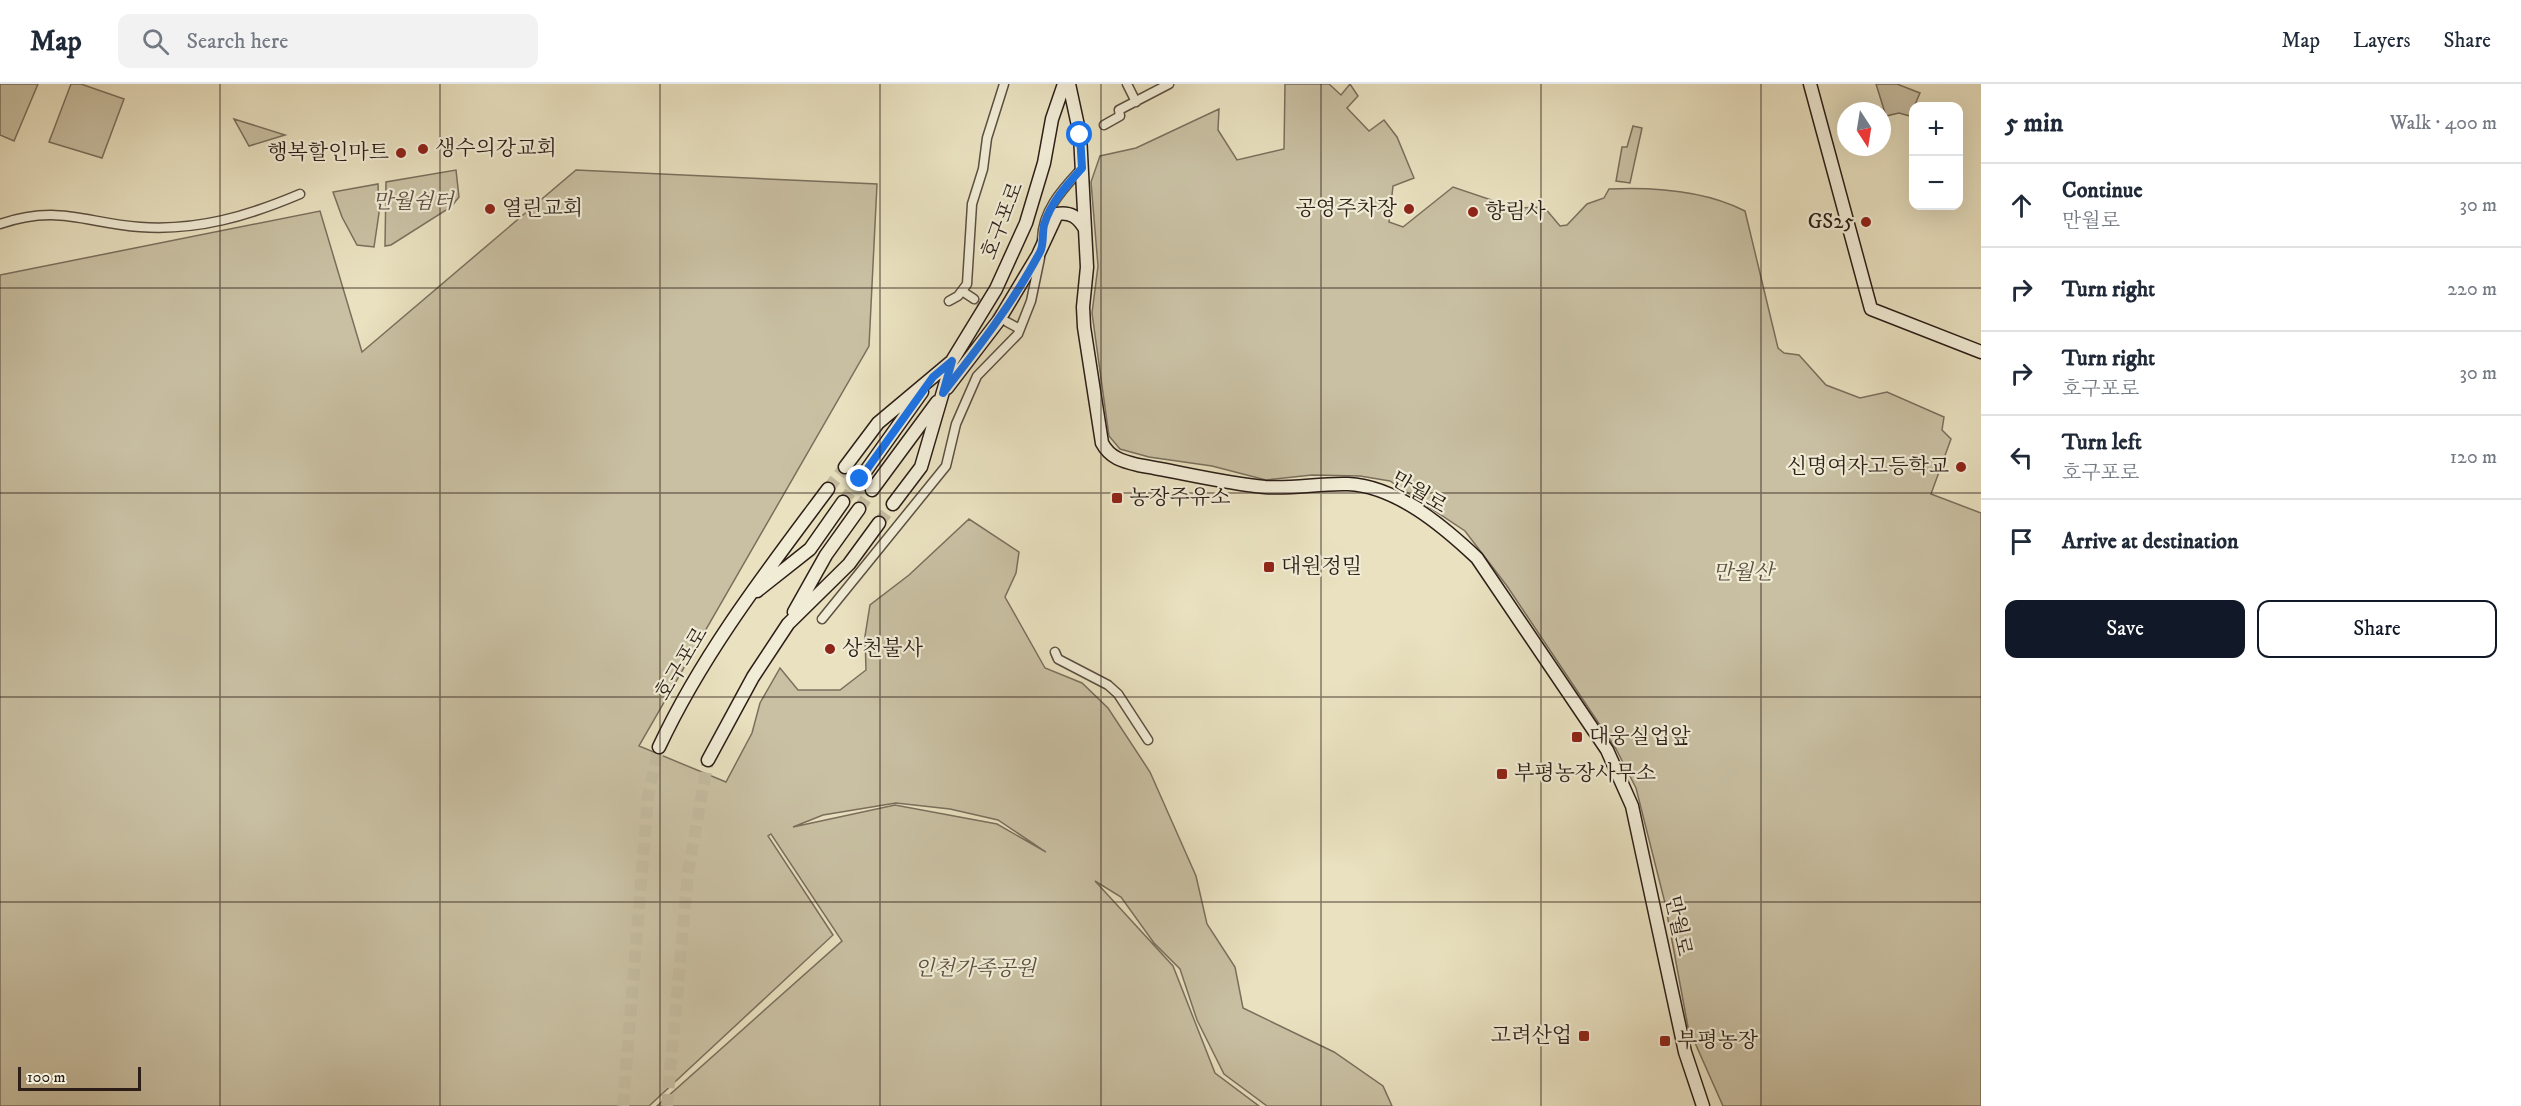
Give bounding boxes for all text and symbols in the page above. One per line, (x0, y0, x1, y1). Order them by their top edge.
search box (118, 14, 538, 68)
text: Map (30, 24, 82, 59)
icon: search (139, 25, 172, 58)
text: Search here (187, 28, 288, 55)
text: Map (2281, 28, 2320, 54)
text: Layers (2353, 28, 2411, 54)
text: Share (2444, 28, 2491, 54)
north arrow (1837, 102, 1891, 156)
map controls (1909, 102, 1963, 210)
button: + (1909, 102, 1963, 156)
text: 5 min (2005, 107, 2063, 140)
text: Walk · 400 m (2390, 111, 2497, 136)
route start (1066, 121, 1092, 147)
place label: 생수의강교회 (435, 136, 557, 162)
place label: 행복할인마트 (267, 140, 389, 166)
marker: 생수의강교회 (416, 142, 430, 156)
marker: 행복할인마트 (394, 146, 408, 160)
button: − (1909, 156, 1963, 210)
text: Continue (2062, 177, 2143, 204)
street label: 호구포로 (976, 178, 1030, 264)
park label: 만월쉼터 (372, 189, 455, 215)
icon: ahead (2005, 189, 2038, 222)
text: 30 m (2459, 193, 2497, 218)
place label: 열린교회 (502, 196, 583, 222)
place label: 공영주차장 (1296, 196, 1398, 222)
place label: 향림사 (1485, 199, 1547, 225)
marker: 열린교회 (483, 202, 497, 216)
marker: 공영주차장 (1402, 202, 1416, 216)
marker: 향림사 (1466, 205, 1480, 219)
place label: GS25 (1808, 209, 1854, 235)
text: 만월로 (2062, 209, 2120, 234)
marker: GS25 (1859, 215, 1873, 229)
icon: right (2005, 273, 2038, 306)
text: Turn right (2062, 276, 2155, 303)
text: 220 m (2447, 277, 2497, 302)
text: Turn right (2062, 345, 2155, 372)
icon: right (2005, 357, 2038, 390)
text: 30 m (2459, 361, 2497, 386)
text: 호구포로 (2062, 377, 2139, 402)
text: Turn left (2062, 429, 2142, 456)
icon: left (2005, 441, 2038, 474)
text: 120 m (2450, 445, 2497, 470)
place label: 신명여자고등학교 (1787, 454, 1949, 480)
marker: 신명여자고등학교 (1954, 460, 1968, 474)
text: 호구포로 (2062, 461, 2139, 486)
route end (846, 465, 872, 491)
street label: 만월로 (1386, 466, 1452, 520)
place label: 농장주유소 (1129, 485, 1230, 511)
marker: 농장주유소 (1110, 491, 1124, 505)
icon: arrive (2005, 525, 2038, 558)
text: Arrive at destination (2062, 528, 2239, 555)
place label: 대원정밀 (1281, 554, 1362, 580)
marker: 대원정밀 (1262, 560, 1276, 574)
park label: 만월산 (1713, 560, 1776, 586)
button: Save (2005, 600, 2245, 658)
button: Share (2257, 600, 2497, 658)
street label: 호구포로 (650, 623, 714, 705)
place label: 상천불사 (842, 636, 924, 662)
marker: 상천불사 (823, 642, 837, 656)
place label: 대웅실업앞 (1589, 724, 1691, 750)
marker: 대웅실업앞 (1570, 730, 1584, 744)
place label: 부평농장사무소 (1514, 761, 1656, 787)
marker: 부평농장사무소 (1495, 767, 1509, 781)
street label: 만월로 (1659, 894, 1697, 958)
park label: 인천가족공원 (914, 956, 1038, 982)
place label: 고려산업 (1491, 1023, 1572, 1049)
place label: 부평농장 (1677, 1028, 1759, 1054)
marker: 고려산업 (1577, 1029, 1591, 1043)
marker: 부평농장 (1658, 1034, 1672, 1048)
scale bar (18, 1064, 141, 1092)
text: 100 m (27, 1067, 66, 1087)

